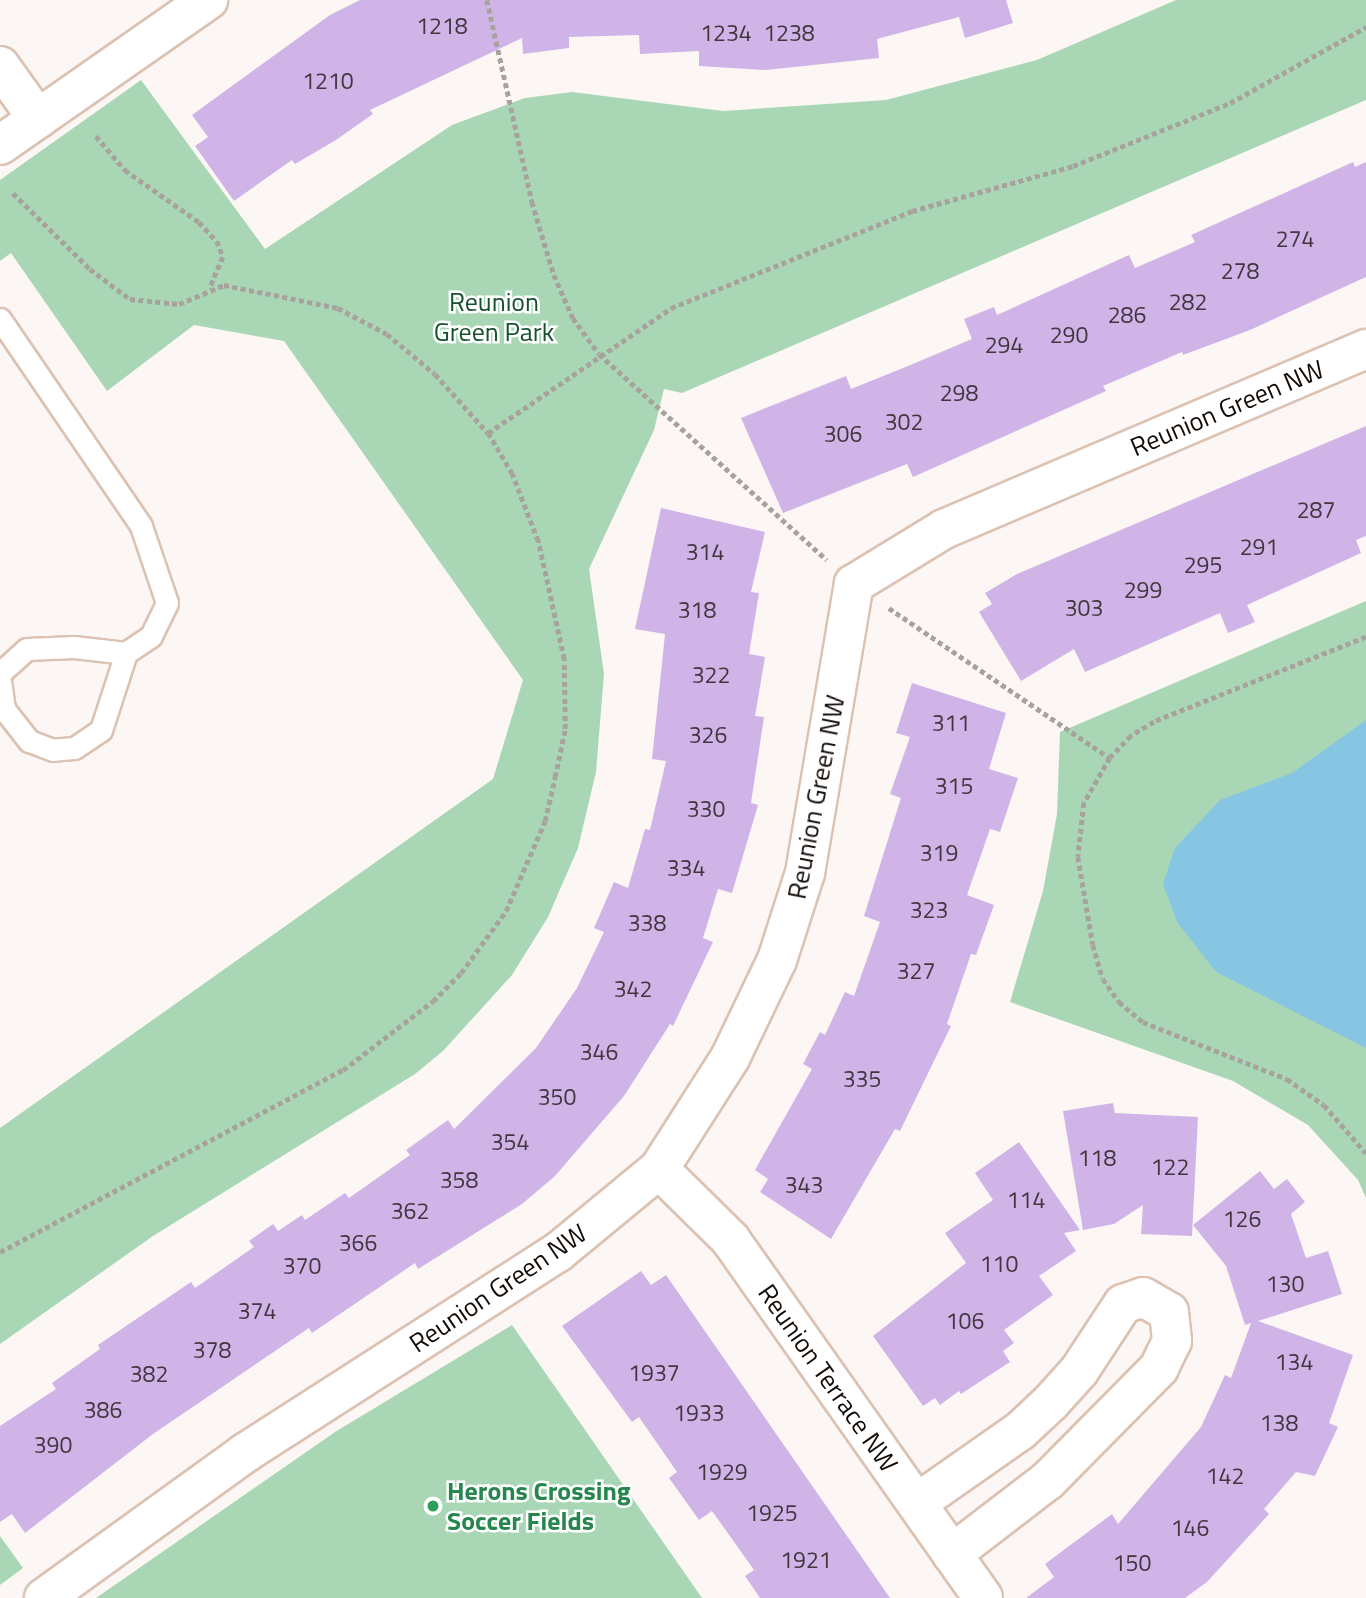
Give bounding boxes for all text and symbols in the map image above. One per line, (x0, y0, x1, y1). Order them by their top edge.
house number: 1218 (416, 12, 468, 40)
house number: 1234 (700, 19, 752, 47)
house number: 1238 (763, 19, 815, 47)
house number: 1210 (302, 67, 354, 95)
house number: 274 (1276, 225, 1314, 253)
house number: 278 (1221, 257, 1259, 285)
park label: Reunion Green Park (434, 286, 554, 348)
house number: 282 (1169, 288, 1207, 316)
house number: 286 (1108, 301, 1146, 329)
house number: 290 (1050, 321, 1088, 349)
house number: 294 (985, 331, 1023, 359)
street label: Reunion Green NW (1126, 353, 1328, 463)
house number: 298 (940, 379, 978, 407)
house number: 302 (885, 408, 923, 436)
house number: 306 (824, 420, 862, 448)
house number: 287 (1297, 496, 1335, 524)
house number: 291 (1240, 533, 1278, 561)
house number: 314 (686, 538, 724, 566)
house number: 295 (1184, 551, 1222, 579)
house number: 299 (1124, 576, 1162, 604)
house number: 303 (1065, 594, 1103, 622)
house number: 318 (678, 596, 716, 624)
house number: 322 (692, 661, 730, 689)
street label: Reunion Green NW (781, 692, 851, 902)
house number: 311 (932, 709, 970, 737)
house number: 326 (689, 721, 727, 749)
house number: 315 (935, 772, 973, 800)
house number: 330 (687, 795, 725, 823)
house number: 319 (920, 839, 958, 867)
house number: 334 (667, 854, 705, 882)
house number: 323 (910, 896, 948, 924)
house number: 338 (628, 909, 666, 937)
house number: 327 (897, 957, 935, 985)
house number: 342 (614, 975, 652, 1003)
house number: 346 (580, 1038, 618, 1066)
house number: 335 (843, 1065, 881, 1093)
house number: 350 (538, 1083, 576, 1111)
house number: 354 (491, 1128, 529, 1156)
house number: 118 (1078, 1144, 1116, 1172)
house number: 122 (1151, 1153, 1189, 1181)
house number: 358 (440, 1166, 478, 1194)
house number: 343 (785, 1171, 823, 1199)
house number: 114 (1007, 1186, 1045, 1214)
house number: 362 (391, 1197, 429, 1225)
house number: 126 (1223, 1205, 1261, 1233)
street label: Reunion Green NW (403, 1217, 593, 1359)
house number: 366 (339, 1229, 377, 1257)
house number: 110 (980, 1250, 1018, 1278)
house number: 370 (283, 1252, 321, 1280)
house number: 130 (1266, 1270, 1304, 1298)
street label: Reunion Terrace NW (752, 1278, 904, 1478)
house number: 374 (238, 1297, 276, 1325)
house number: 106 (946, 1307, 984, 1335)
house number: 378 (193, 1336, 231, 1364)
house number: 134 (1275, 1348, 1313, 1376)
house number: 1937 (628, 1359, 680, 1387)
house number: 382 (130, 1360, 168, 1388)
house number: 386 (84, 1396, 122, 1424)
house number: 1933 (673, 1399, 725, 1427)
house number: 138 (1260, 1409, 1298, 1437)
house number: 390 (34, 1431, 72, 1459)
house number: 1929 (696, 1458, 748, 1486)
house number: 142 (1206, 1462, 1244, 1490)
place label: Herons Crossing Soccer Fields (447, 1475, 631, 1536)
marker: Herons Crossing Soccer Fields (425, 1498, 441, 1514)
house number: 1925 (746, 1499, 798, 1527)
house number: 146 (1171, 1514, 1209, 1542)
house number: 1921 (780, 1546, 832, 1574)
house number: 150 (1113, 1549, 1151, 1577)

